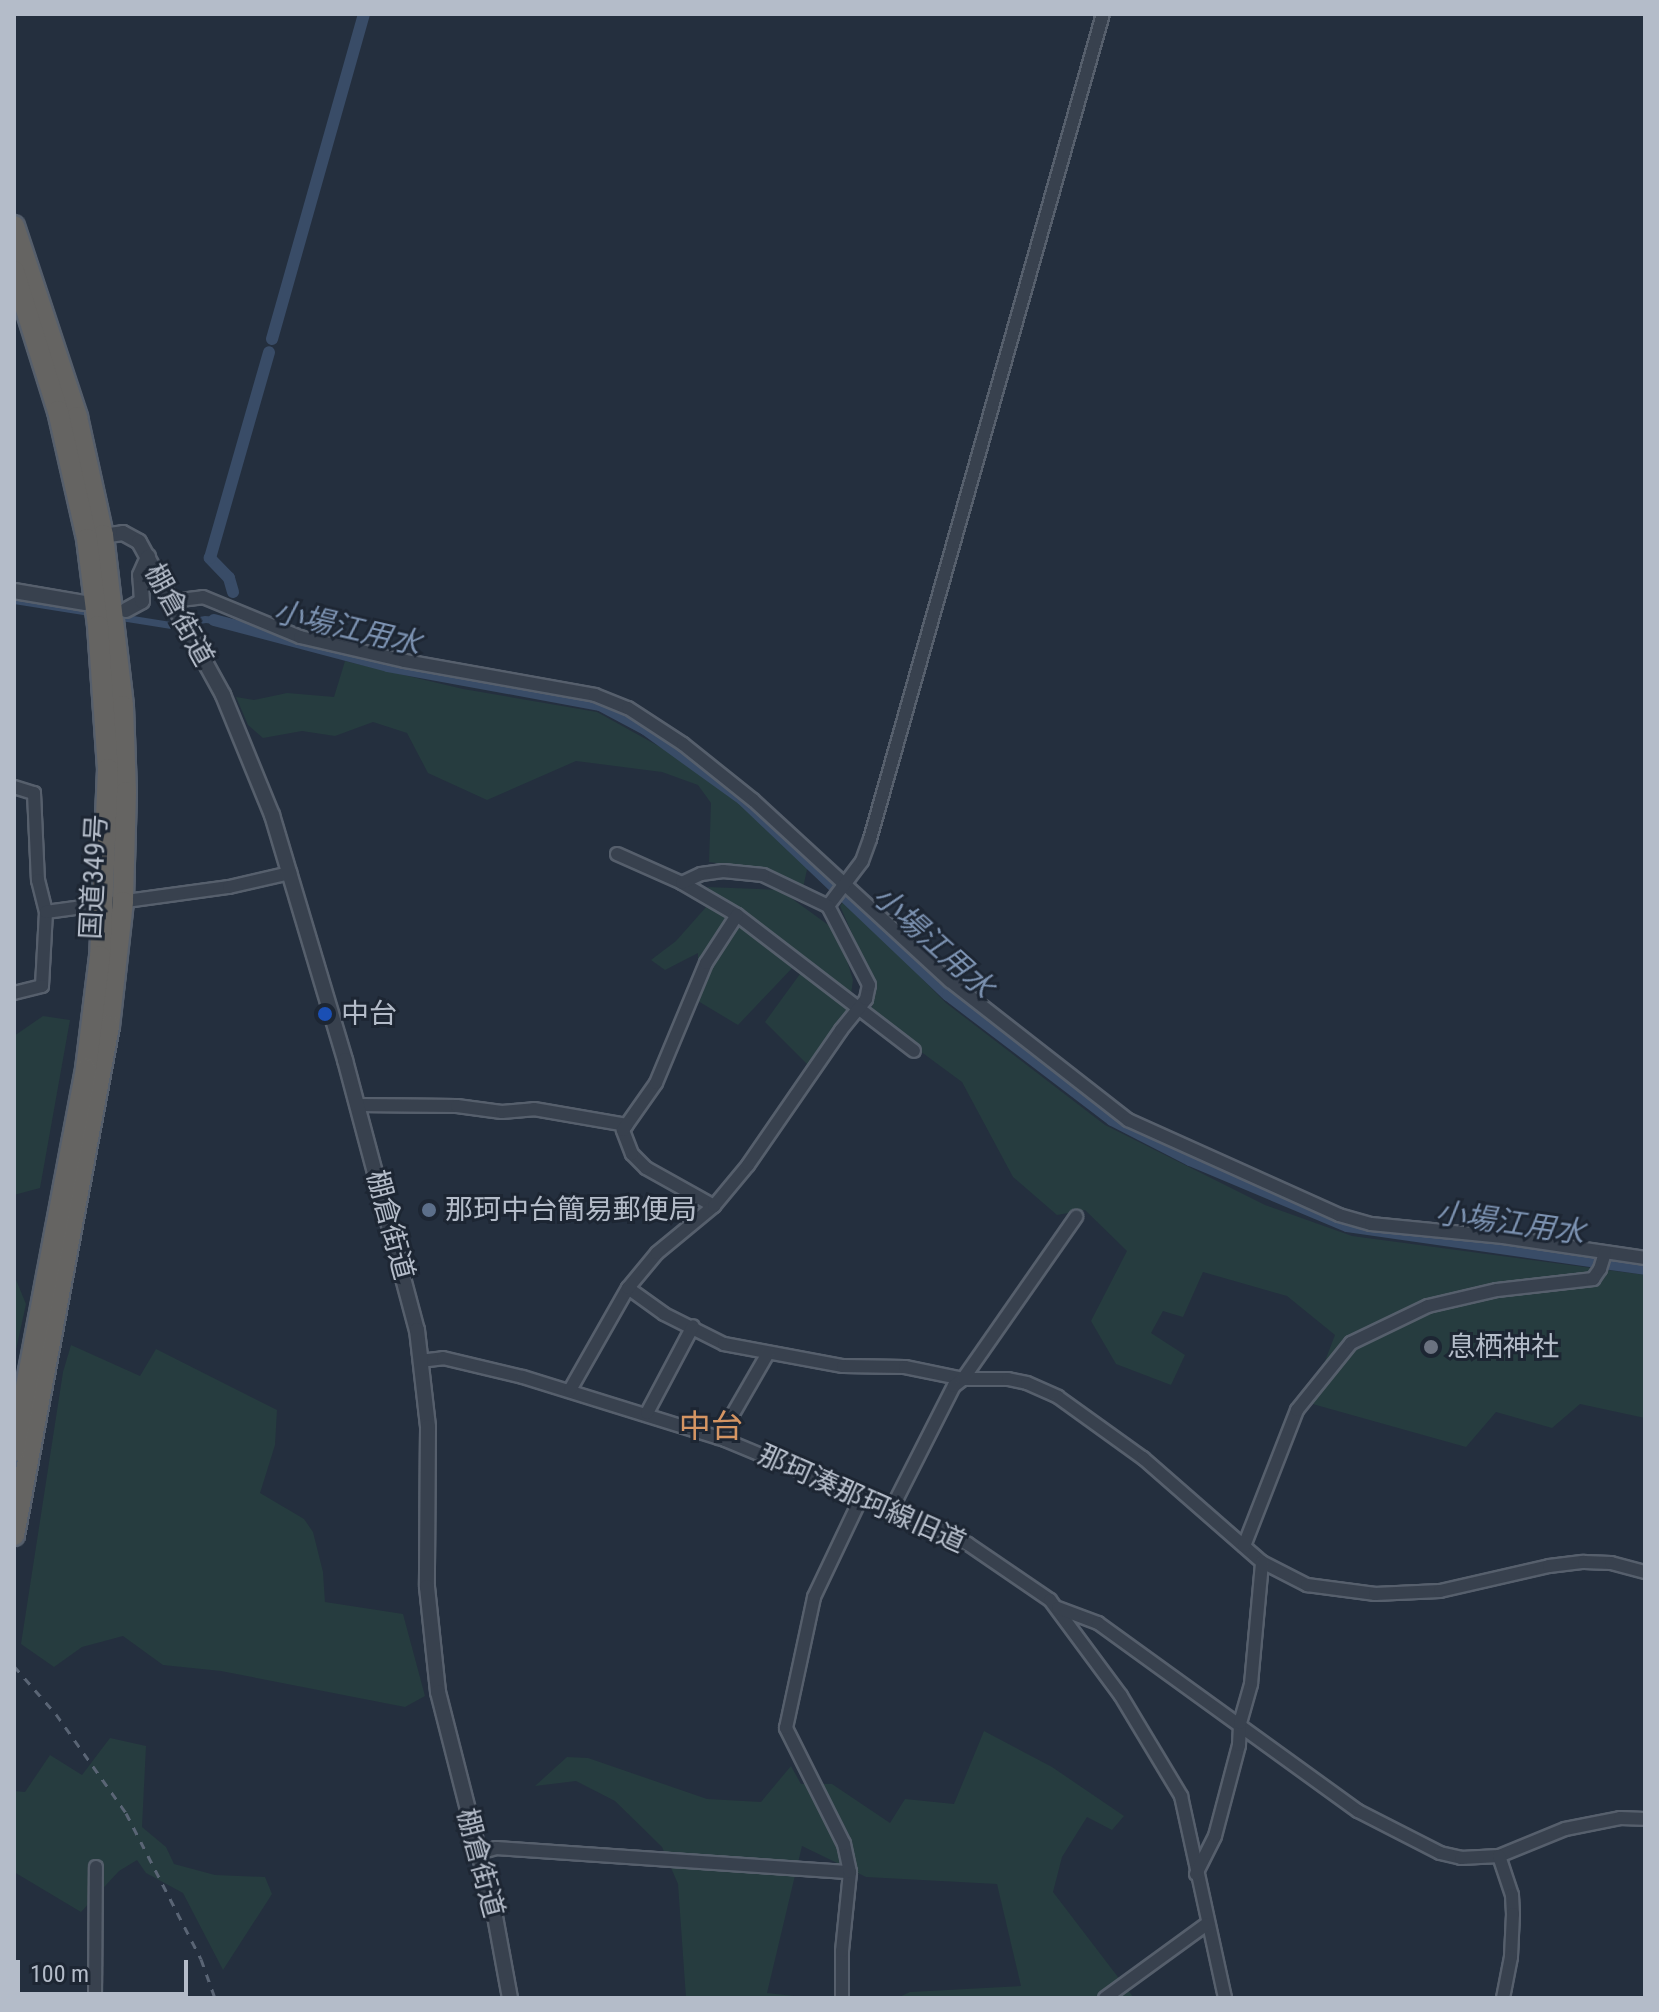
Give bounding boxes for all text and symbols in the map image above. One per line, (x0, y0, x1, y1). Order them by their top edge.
street label: 棚倉街道 (137, 558, 221, 672)
water label: 小場江用水 (270, 594, 424, 662)
street label: 国道349号 (74, 813, 114, 941)
water label: 小場江用水 (865, 878, 1001, 1006)
place label: 中台 (341, 997, 397, 1031)
marker: 中台 (316, 1005, 334, 1023)
street label: 棚倉街道 (359, 1167, 421, 1283)
place label: 那珂中台簡易郵便局 (445, 1193, 697, 1227)
water label: 小場江用水 (1433, 1195, 1587, 1251)
marker: 那珂中台簡易郵便局 (420, 1201, 438, 1219)
place label: 息栖神社 (1447, 1330, 1559, 1364)
marker: 息栖神社 (1422, 1338, 1440, 1356)
district label: 中台 (679, 1407, 743, 1445)
street label: 那珂湊那珂線旧道 (753, 1438, 971, 1560)
street label: 棚倉街道 (449, 1805, 511, 1921)
scale bar (20, 1944, 192, 1994)
text: 100 m (30, 1960, 89, 1988)

